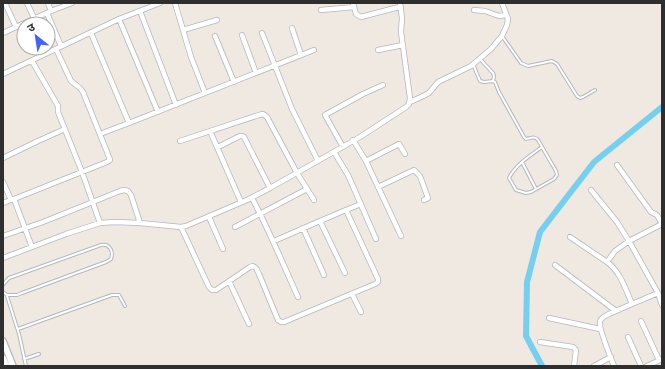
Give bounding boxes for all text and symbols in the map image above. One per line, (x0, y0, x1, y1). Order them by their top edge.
north arrow (16, 16, 56, 56)
text: उ (25, 20, 38, 35)

